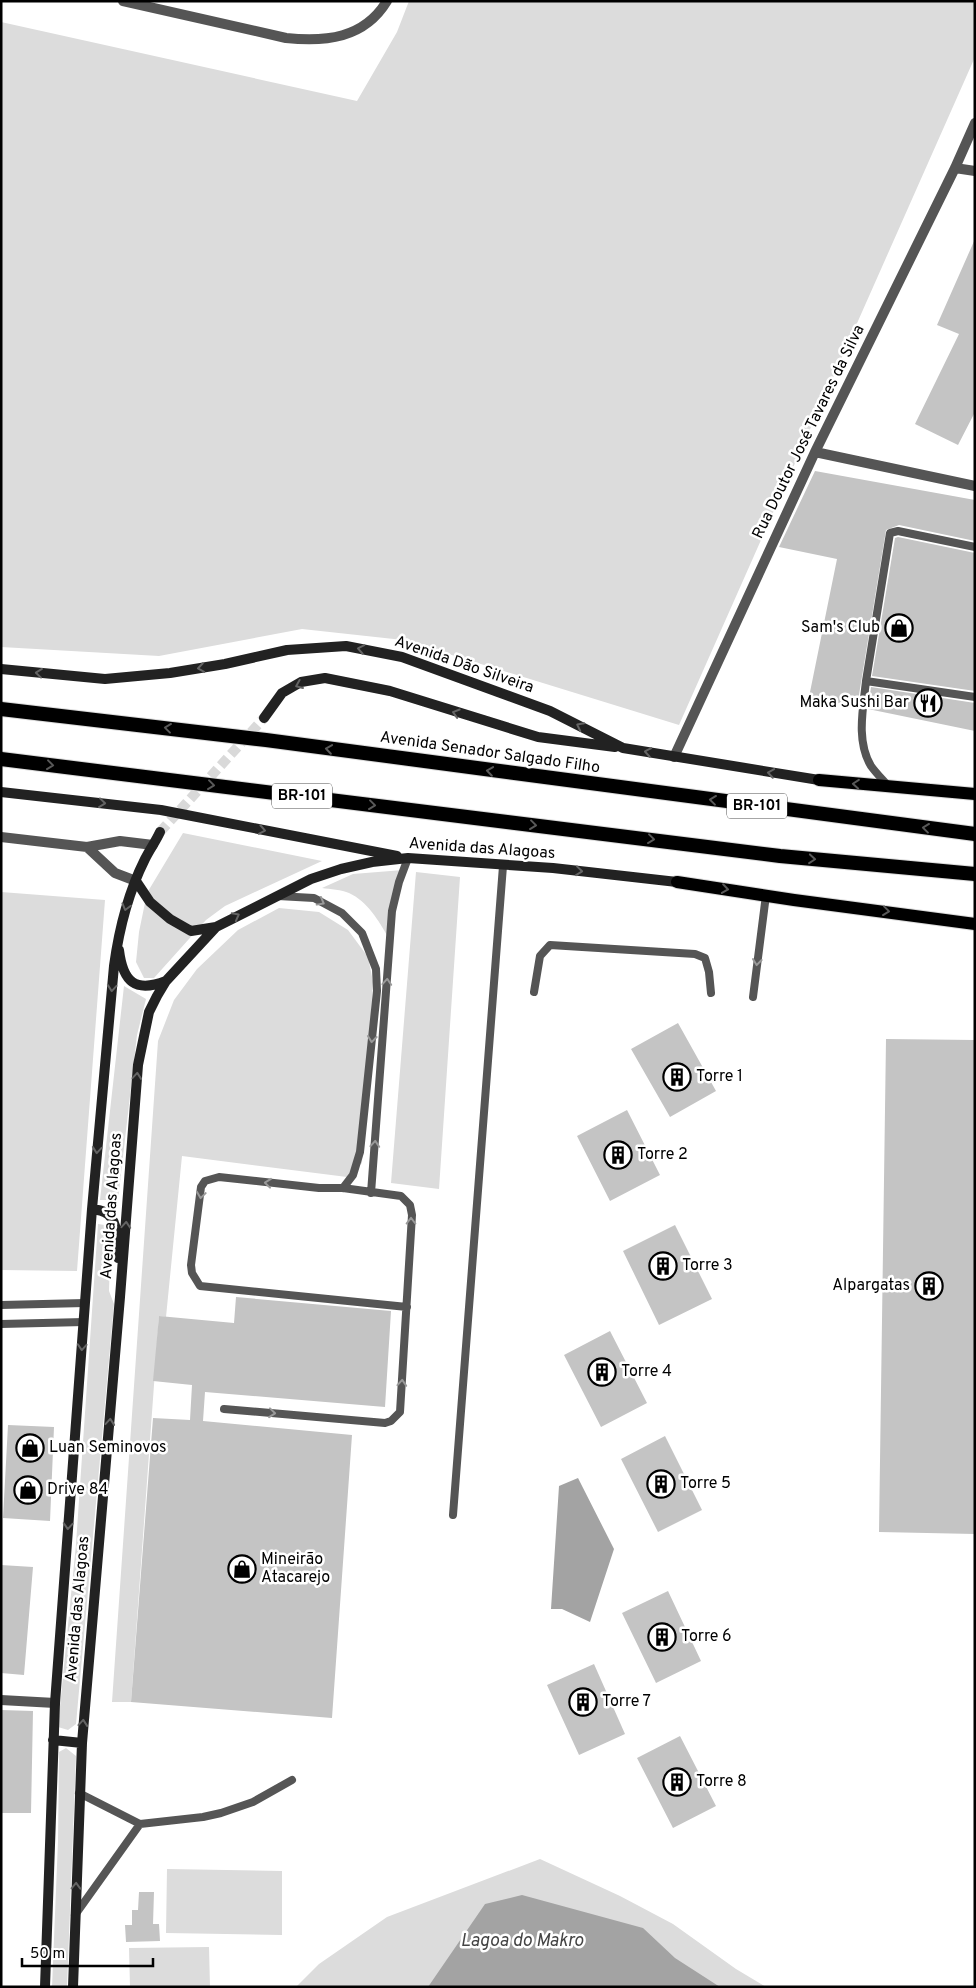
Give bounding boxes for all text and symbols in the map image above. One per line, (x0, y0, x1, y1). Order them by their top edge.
street label: Rua Doutor José Tavares da Silva (748, 322, 870, 542)
shop icon: Sam's Club (884, 613, 914, 643)
place label: Sam's Club (801, 618, 880, 638)
street label: Avenida Dão Silveira (392, 632, 536, 698)
one-way arrow (356, 644, 365, 655)
one-way arrow (196, 663, 205, 673)
one-way arrow (35, 667, 43, 678)
one-way arrow (295, 678, 304, 689)
restaurant icon: Maka Sushi Bar (913, 688, 943, 718)
place label: Maka Sushi Bar (800, 693, 909, 713)
one-way arrow (452, 708, 461, 718)
one-way arrow (576, 722, 585, 732)
one-way arrow (164, 724, 172, 734)
street label: Avenida Senador Salgado Filho (379, 728, 601, 778)
one-way arrow (325, 744, 333, 755)
one-way arrow (644, 748, 653, 758)
one-way arrow (46, 759, 54, 770)
one-way arrow (486, 766, 494, 777)
one-way arrow (767, 768, 775, 778)
one-way arrow (207, 779, 215, 790)
one-way arrow (852, 779, 860, 790)
road number: BR-101 (272, 784, 332, 808)
road number: BR-101 (727, 794, 787, 818)
one-way arrow (709, 795, 717, 806)
one-way arrow (98, 798, 106, 809)
one-way arrow (369, 799, 377, 810)
one-way arrow (530, 819, 538, 830)
one-way arrow (922, 823, 931, 833)
one-way arrow (258, 824, 267, 834)
street label: Avenida das Alagoas (408, 834, 556, 864)
one-way arrow (646, 834, 655, 844)
one-way arrow (808, 853, 816, 864)
one-way arrow (575, 865, 583, 876)
one-way arrow (720, 884, 729, 894)
one-way arrow (316, 895, 325, 905)
one-way arrow (121, 903, 131, 911)
one-way arrow (882, 905, 890, 916)
one-way arrow (231, 912, 240, 922)
one-way arrow (752, 959, 763, 967)
one-way arrow (381, 978, 392, 986)
one-way arrow (107, 984, 118, 992)
one-way arrow (367, 1035, 378, 1043)
building icon: Torre 1 (662, 1062, 692, 1092)
place label: Torre 1 (696, 1067, 743, 1087)
one-way arrow (131, 1072, 142, 1080)
street label: Avenida das Alagoas (97, 1132, 127, 1280)
one-way arrow (369, 1140, 380, 1148)
building icon: Torre 2 (603, 1140, 633, 1170)
place label: Torre 2 (637, 1145, 688, 1165)
one-way arrow (92, 1146, 103, 1154)
one-way arrow (264, 1178, 272, 1189)
one-way arrow (196, 1190, 206, 1199)
one-way arrow (406, 1216, 416, 1224)
one-way arrow (120, 1221, 131, 1229)
building icon: Torre 3 (648, 1251, 678, 1281)
place label: Torre 3 (682, 1256, 733, 1276)
building icon: Alpargatas (914, 1271, 944, 1301)
place label: Alpargatas (832, 1276, 910, 1296)
one-way arrow (76, 1343, 87, 1351)
building icon: Torre 4 (587, 1357, 617, 1387)
place label: Torre 4 (621, 1362, 672, 1382)
one-way arrow (396, 1378, 407, 1386)
one-way arrow (269, 1407, 277, 1418)
one-way arrow (104, 1418, 115, 1426)
shop icon: Luan Seminovos (15, 1433, 45, 1463)
place label: Luan Seminovos (49, 1438, 167, 1458)
building icon: Torre 5 (646, 1469, 676, 1499)
place label: Torre 5 (680, 1474, 731, 1494)
shop icon: Drive 84 (13, 1475, 43, 1505)
place label: Drive 84 (47, 1480, 108, 1500)
one-way arrow (63, 1523, 74, 1531)
street label: Avenida das Alagoas (62, 1535, 94, 1683)
place label: Mineirão Atacarejo (261, 1550, 330, 1588)
shop icon: Mineirão Atacarejo (227, 1554, 257, 1584)
building icon: Torre 6 (647, 1622, 677, 1652)
place label: Torre 6 (681, 1627, 732, 1647)
building icon: Torre 7 (568, 1687, 598, 1717)
place label: Torre 7 (602, 1692, 651, 1712)
one-way arrow (78, 1719, 89, 1727)
building icon: Torre 8 (662, 1767, 692, 1797)
place label: Torre 8 (696, 1772, 747, 1792)
one-way arrow (71, 1881, 81, 1889)
water label: Lagoa do Makro (461, 1930, 584, 1953)
scale bar (22, 1936, 154, 1968)
text: 50 m (30, 1945, 65, 1964)

